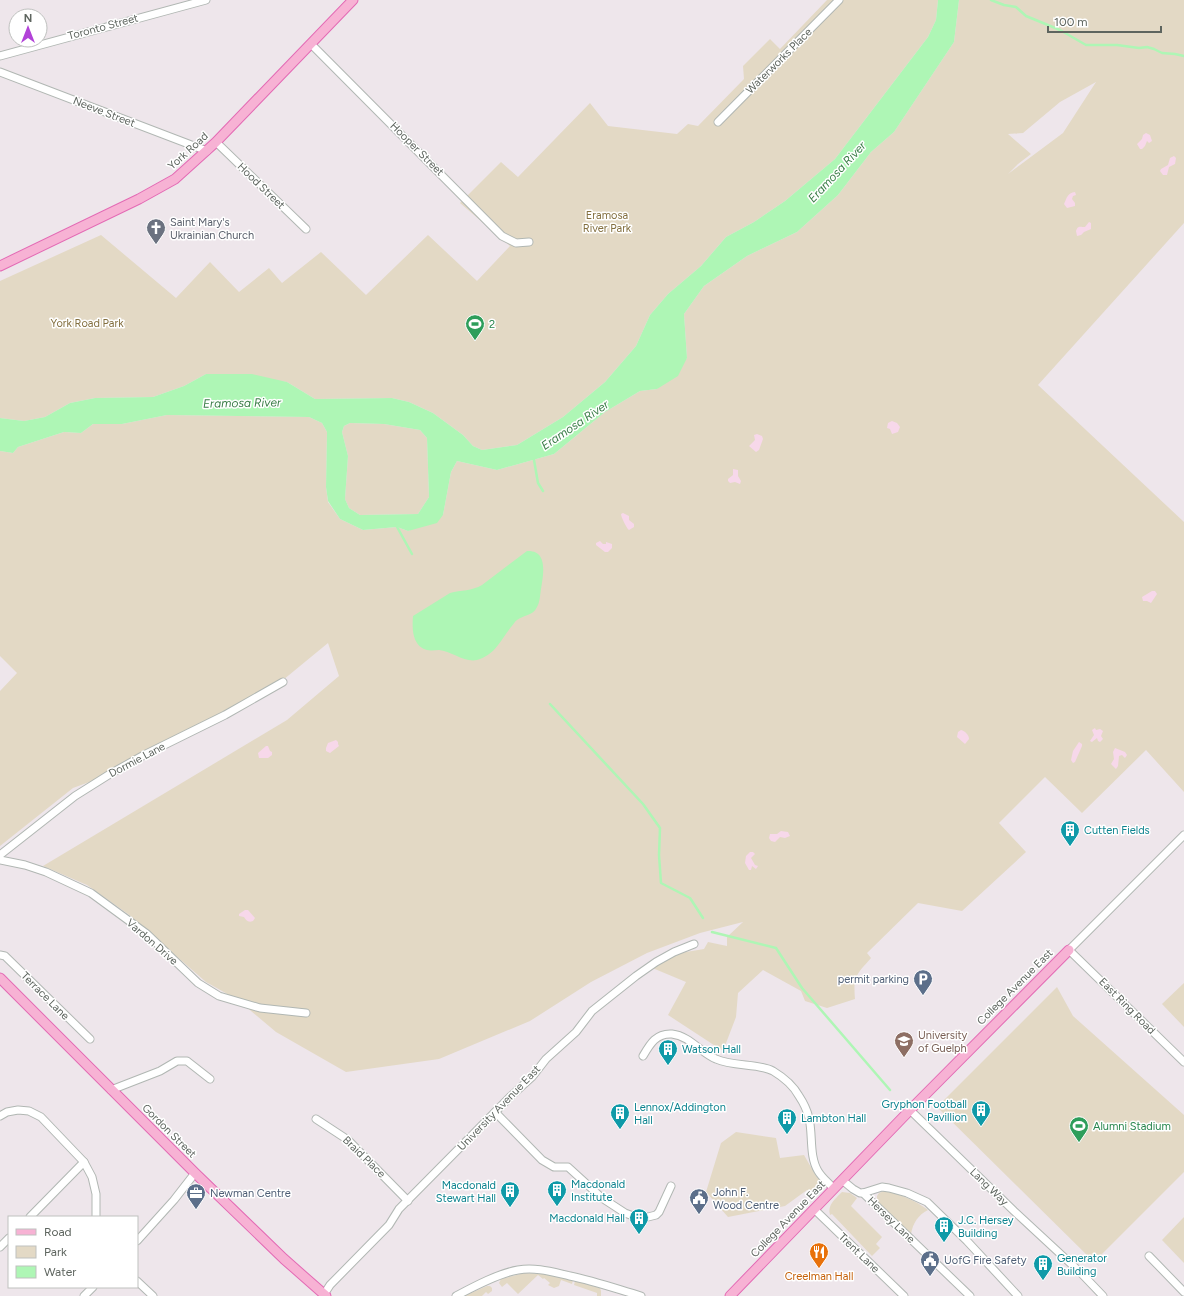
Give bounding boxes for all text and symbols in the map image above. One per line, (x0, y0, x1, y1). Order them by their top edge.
north arrow (8, 8, 48, 48)
scale bar (1048, 8, 1161, 34)
street label: Toronto Street (67, 11, 139, 43)
text: N (24, 12, 32, 25)
text: 100 m (1054, 15, 1088, 29)
street label: Waterworks Place (743, 25, 815, 97)
street label: Neeve Street (71, 94, 137, 130)
street label: Hooper Street (387, 119, 447, 179)
street label: York Road (165, 130, 211, 172)
water label: Eramosa River (805, 138, 869, 205)
street label: Hood Street (235, 160, 287, 212)
park label: Eramosa River Park (583, 209, 632, 235)
place label: Saint Mary's Ukrainian Church (170, 216, 254, 242)
church icon: Saint Mary's Ukrainian Church (145, 217, 167, 245)
sports icon: 2 (464, 313, 486, 341)
park label: York Road Park (50, 317, 124, 330)
place label: 2 (489, 318, 495, 331)
water label: Eramosa River (203, 395, 282, 411)
water label: Eramosa River (539, 397, 612, 453)
street label: Dormie Lane (107, 740, 167, 780)
building icon: Cutten Fields (1059, 819, 1081, 847)
place label: Cutten Fields (1084, 824, 1150, 837)
street label: Vardon Drive (124, 916, 180, 968)
street label: College Avenue East (974, 946, 1056, 1028)
parking icon: permit parking (912, 968, 934, 996)
street label: Terrace Lane (18, 969, 72, 1023)
place label: permit parking (838, 973, 909, 986)
street label: East Ring Road (1096, 975, 1158, 1037)
place label: University of Guelph (918, 1029, 968, 1055)
school or university icon: University of Guelph (893, 1030, 915, 1058)
building icon: Watson Hall (657, 1038, 679, 1066)
place label: Watson Hall (682, 1043, 741, 1056)
street label: University Avenue East (455, 1063, 543, 1153)
place label: Gryphon Football Pavillion (882, 1098, 967, 1124)
building icon: Gryphon Football Pavillion (970, 1099, 992, 1127)
street label: Gordon Street (139, 1101, 199, 1161)
place label: Lennox/Addington Hall (634, 1101, 726, 1127)
building icon: Lennox/Addington Hall (609, 1102, 631, 1130)
building icon: Lambton Hall (776, 1107, 798, 1135)
place label: Lambton Hall (801, 1112, 866, 1125)
sports icon: Alumni Stadium (1068, 1115, 1090, 1143)
place label: Alumni Stadium (1093, 1120, 1171, 1133)
street label: Braid Place (340, 1134, 388, 1180)
street label: Lang Way (967, 1166, 1011, 1209)
place label: Macdonald Institute (571, 1178, 625, 1204)
street label: College Avenue East (748, 1178, 828, 1260)
place label: Macdonald Stewart Hall (436, 1179, 496, 1205)
building icon: Macdonald Institute (546, 1179, 568, 1207)
building icon: Macdonald Stewart Hall (499, 1180, 521, 1208)
office icon: Newman Centre (185, 1182, 207, 1210)
place label: John F. Wood Centre (713, 1186, 779, 1212)
place label: Newman Centre (210, 1187, 291, 1200)
public building icon: John F. Wood Centre (688, 1187, 710, 1215)
street label: Hersey Lane (865, 1194, 917, 1246)
building icon: Macdonald Hall (628, 1207, 650, 1235)
place label: Macdonald Hall (549, 1212, 625, 1225)
place label: J.C. Hersey Building (958, 1214, 1014, 1240)
building icon: J.C. Hersey Building (933, 1215, 955, 1243)
legend (8, 1216, 138, 1288)
text: Road (44, 1225, 72, 1239)
street label: Trent Lane (836, 1230, 882, 1276)
restaurant icon: Creelman Hall (808, 1241, 830, 1269)
text: Park (44, 1245, 67, 1259)
public building icon: UofG Fire Safety (919, 1249, 941, 1277)
place label: Generator Building (1057, 1252, 1107, 1278)
building icon: Generator Building (1032, 1253, 1054, 1281)
place label: UofG Fire Safety (944, 1254, 1027, 1267)
text: Water (44, 1265, 76, 1279)
place label: Creelman Hall (785, 1270, 853, 1283)

